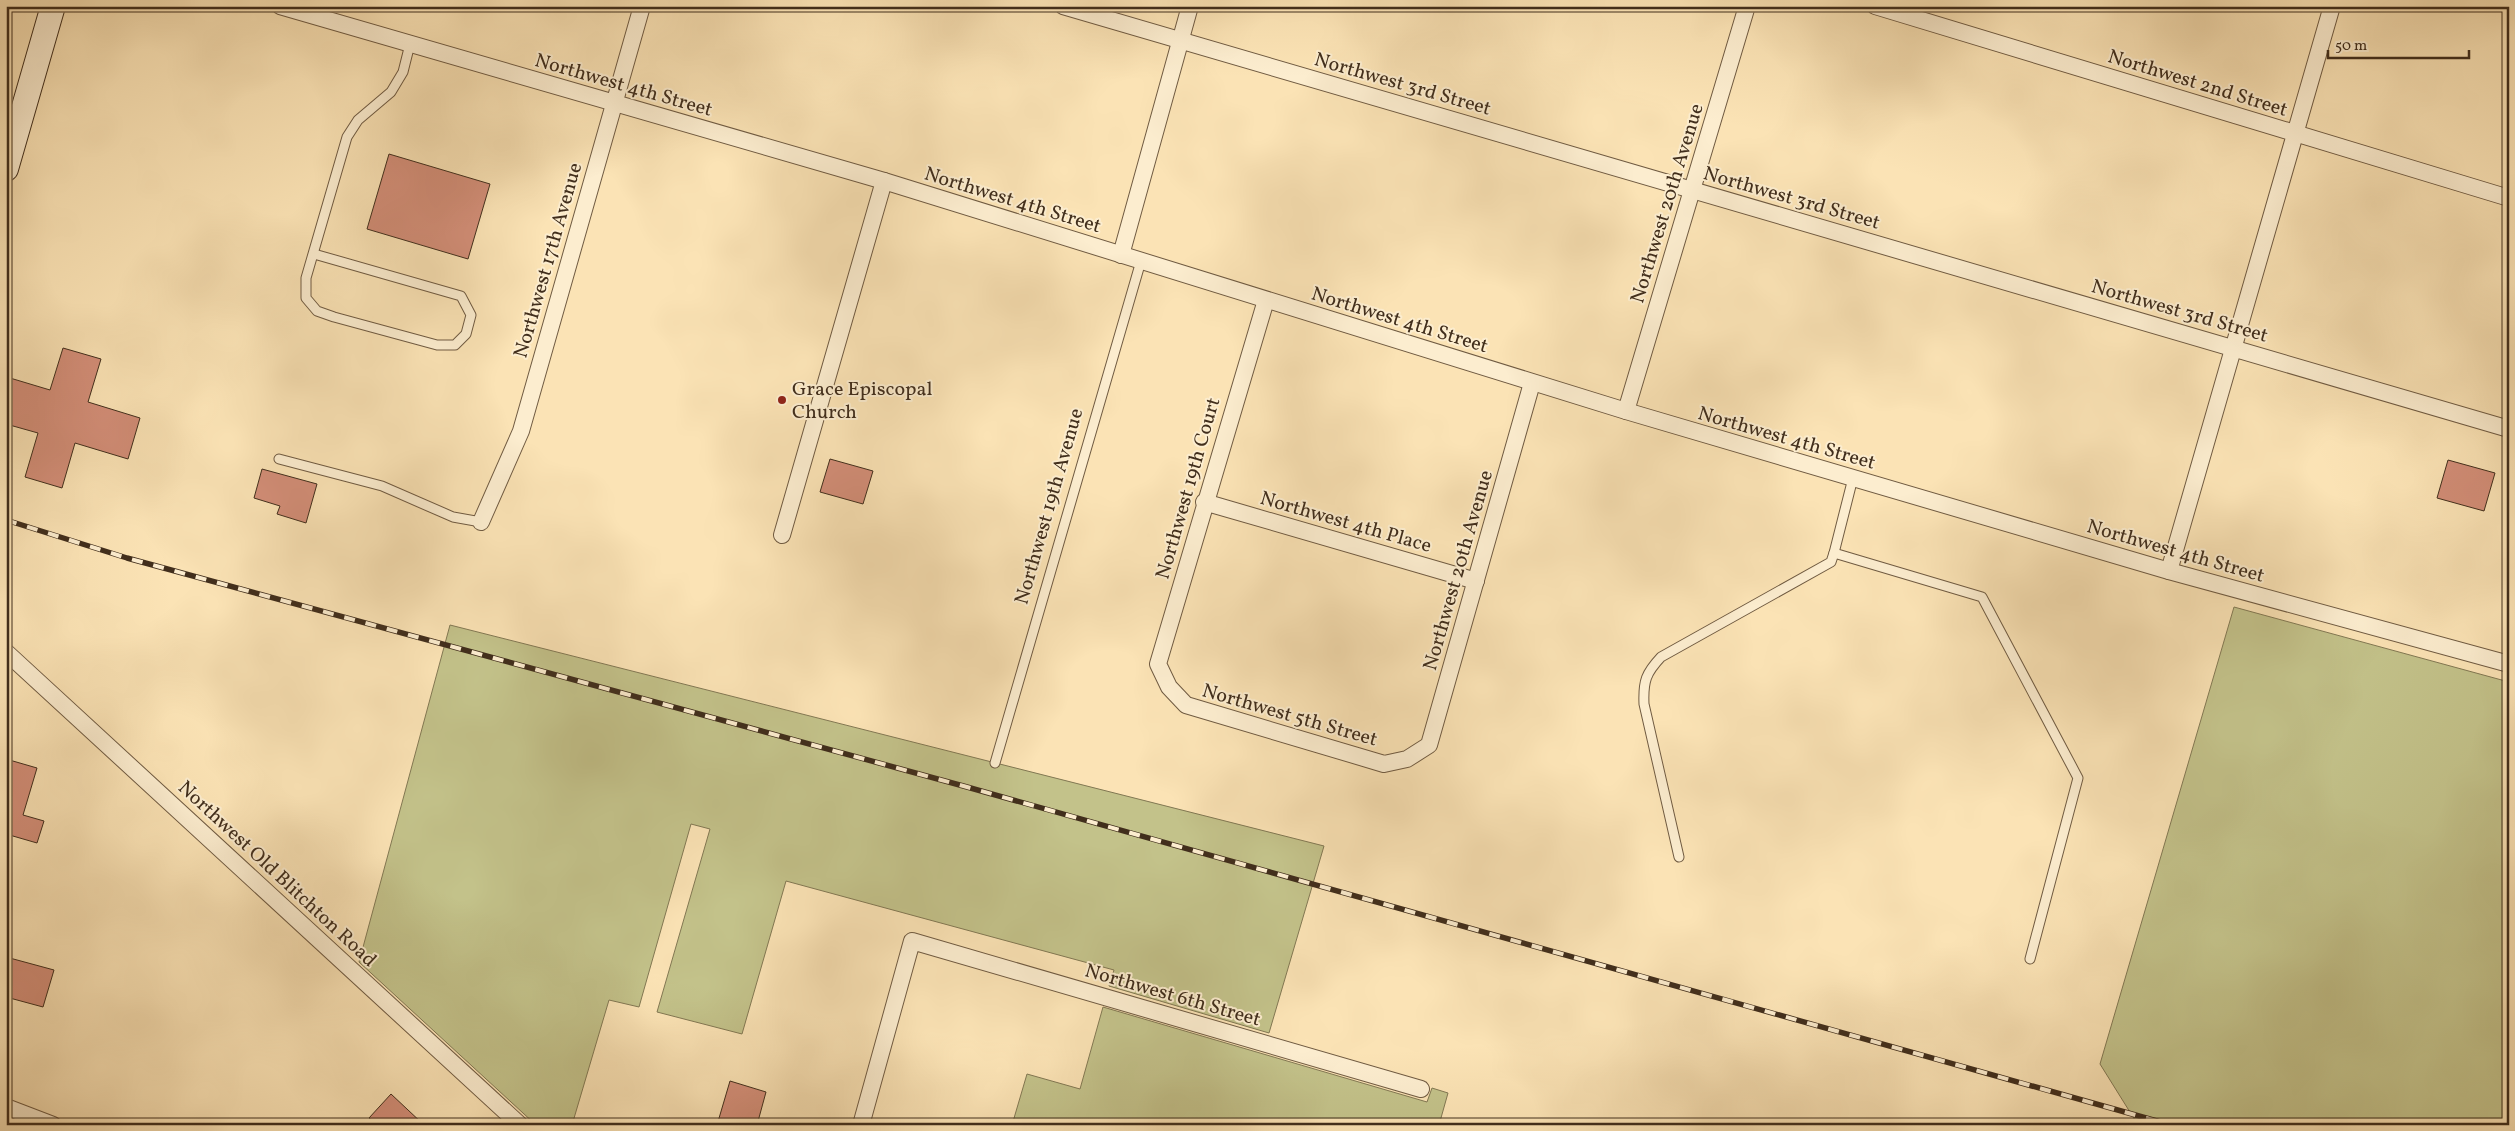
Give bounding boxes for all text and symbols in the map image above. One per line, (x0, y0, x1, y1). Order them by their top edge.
scale bar (2328, 28, 2469, 60)
text: 50 m (2335, 36, 2367, 57)
street label: Northwest 2nd Street (2104, 43, 2291, 125)
street label: Northwest 3rd Street (1311, 46, 1494, 124)
street label: Northwest 4th Street (531, 47, 716, 125)
street label: Northwest 20th Avenue (1624, 100, 1712, 307)
street label: Northwest 17th Avenue (508, 160, 590, 362)
street label: Northwest 3rd Street (1700, 160, 1883, 238)
street label: Northwest 4th Street (921, 161, 1104, 241)
street label: Northwest 3rd Street (2088, 273, 2271, 351)
street label: Northwest 4th Street (1308, 281, 1491, 361)
place label: Grace Episcopal Church (792, 376, 932, 427)
marker: Grace Episcopal Church (776, 394, 788, 406)
street label: Northwest 19th Court (1150, 394, 1228, 583)
street label: Northwest 4th Street (1694, 400, 1879, 478)
street label: Northwest 19th Avenue (1009, 405, 1091, 608)
street label: Northwest 20th Avenue (1417, 467, 1501, 674)
street label: Northwest 4th Place (1256, 485, 1434, 561)
street label: Northwest 4th Street (2083, 513, 2268, 591)
street label: Northwest 5th Street (1198, 677, 1380, 754)
street label: Northwest Old Blitchton Road (171, 775, 382, 974)
street label: Northwest 6th Street (1081, 957, 1264, 1034)

